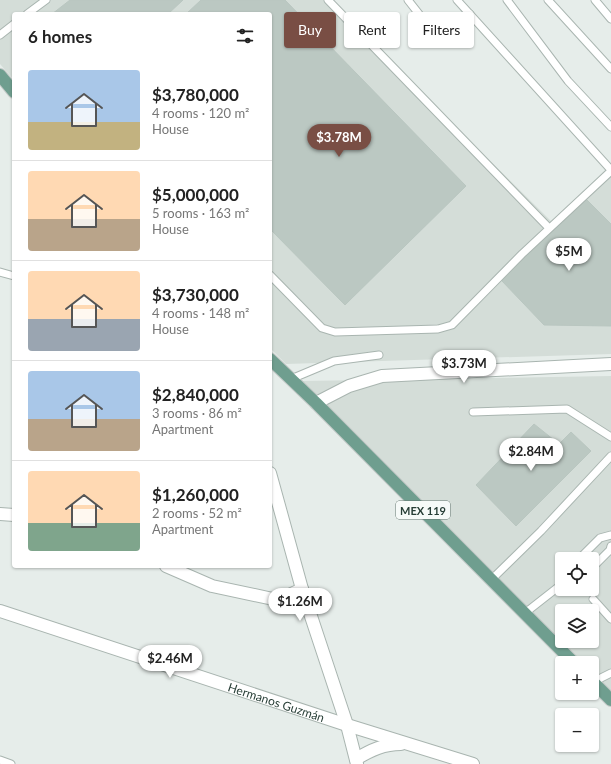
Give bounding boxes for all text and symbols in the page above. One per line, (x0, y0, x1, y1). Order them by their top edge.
chip: Buy (284, 12, 336, 48)
chip: Rent (344, 12, 400, 48)
chip: Filters (408, 12, 474, 48)
icon: filters (234, 25, 256, 47)
text: 6 homes (28, 26, 92, 47)
text: $3,780,000 (152, 84, 239, 105)
icon: home (60, 86, 108, 134)
text: 4 rooms · 120 m² (152, 105, 249, 121)
text: House (152, 121, 189, 137)
pin: $3.78M (306, 124, 372, 158)
text: $3.78M (316, 129, 362, 145)
text: $5,000,000 (152, 184, 239, 205)
icon: home (60, 187, 108, 235)
text: 5 rooms · 163 m² (152, 205, 249, 221)
text: House (152, 221, 189, 237)
pin: $5M (550, 238, 588, 272)
text: $5M (555, 243, 583, 259)
text: $3,730,000 (152, 284, 239, 305)
icon: home (60, 287, 108, 335)
text: 4 rooms · 148 m² (152, 305, 249, 321)
text: House (152, 321, 189, 337)
pin: $3.73M (431, 350, 497, 384)
text: $3.73M (441, 355, 487, 371)
text: $2,840,000 (152, 384, 239, 405)
icon: home (60, 387, 108, 435)
text: 3 rooms · 86 m² (152, 405, 242, 421)
text: Apartment (152, 421, 213, 437)
pin: $2.84M (498, 438, 564, 472)
text: $2.84M (508, 443, 554, 459)
text: $1,260,000 (152, 484, 239, 505)
icon: home (60, 487, 108, 535)
road number: MEX 119 (396, 501, 450, 519)
text: 2 rooms · 52 m² (152, 505, 242, 521)
text: Apartment (152, 521, 213, 537)
map controls (555, 552, 599, 752)
button: locate (555, 552, 599, 596)
pin: $1.26M (267, 588, 333, 622)
text: $1.26M (277, 593, 323, 609)
button: layers (555, 604, 599, 648)
pin: $2.46M (137, 645, 203, 679)
text: $2.46M (147, 650, 193, 666)
button: + (555, 656, 599, 700)
street label: Hermanos Guzmán (226, 679, 327, 725)
button: − (555, 708, 599, 752)

